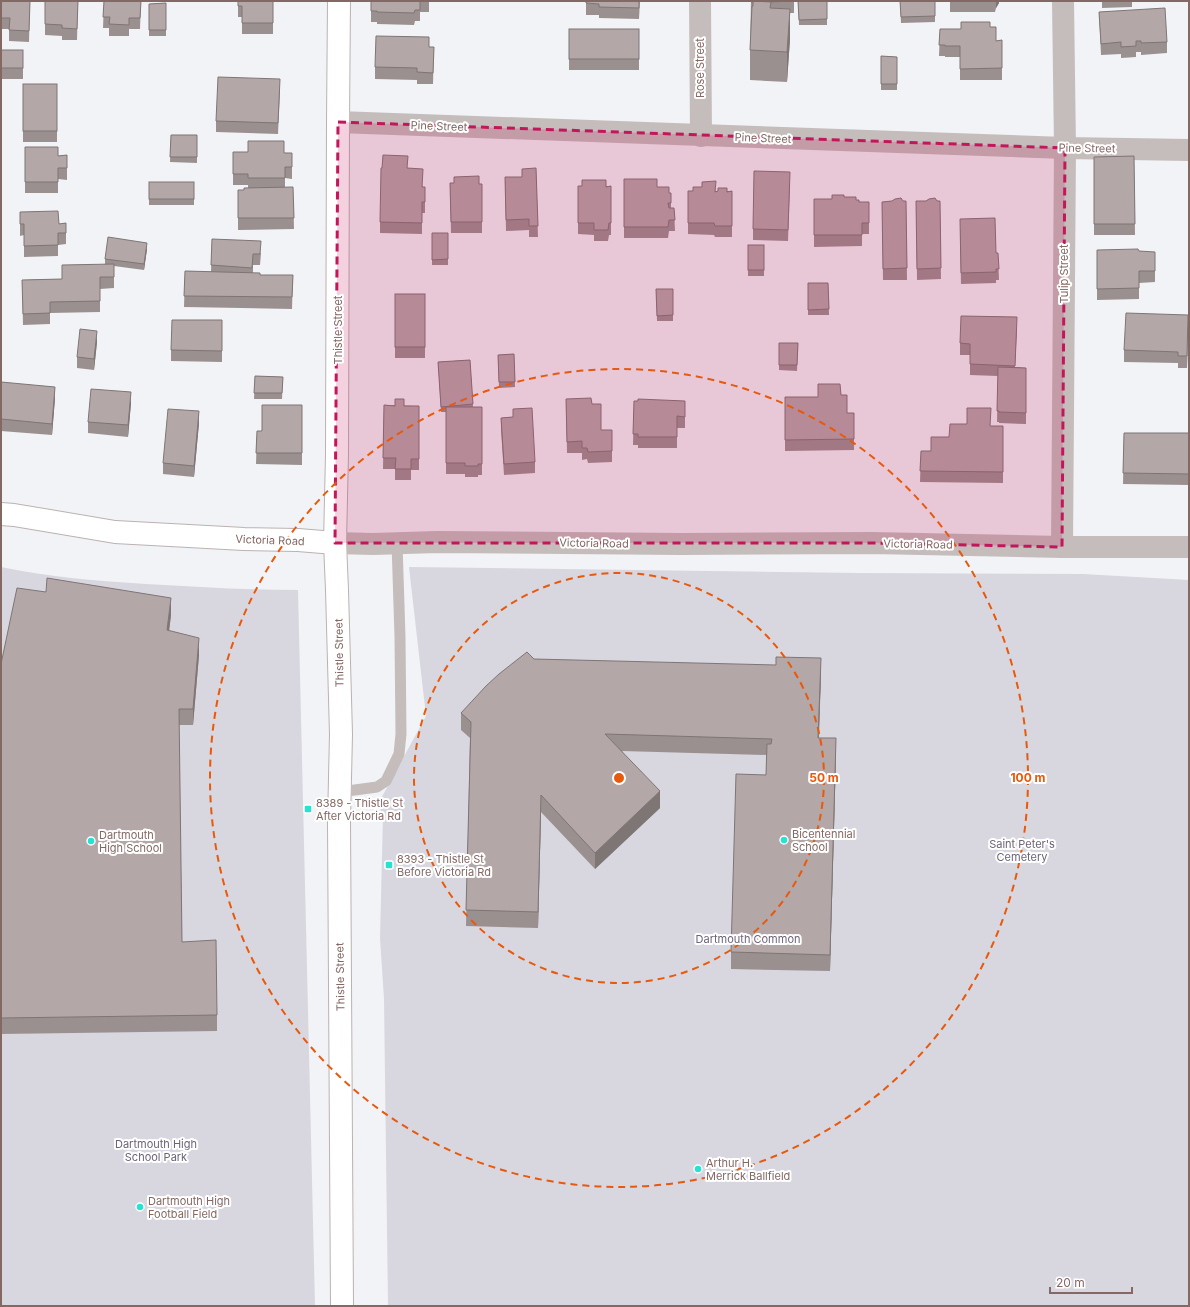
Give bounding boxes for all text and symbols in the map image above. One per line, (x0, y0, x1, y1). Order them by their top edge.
street label: Rose Street (693, 38, 707, 98)
street label: Pine Street (410, 118, 468, 134)
street label: Pine Street (734, 130, 792, 146)
street label: Pine Street (1059, 141, 1116, 156)
street label: Tulip Street (1057, 244, 1071, 304)
street label: Thistle Street (331, 295, 345, 364)
street label: Victoria Road (235, 532, 305, 548)
street label: Victoria Road (559, 535, 629, 551)
street label: Victoria Road (883, 536, 953, 552)
street label: Thistle Street (331, 618, 347, 688)
text: 50 m (809, 770, 839, 785)
text: 100 m (1010, 770, 1046, 785)
centre of rings (612, 771, 626, 785)
place label: 8389 - Thistle St After Victoria Rd (316, 796, 403, 823)
marker: 8389 - Thistle St After Victoria Rd (303, 804, 313, 814)
place label: Bicentennial School (792, 827, 855, 854)
place label: Dartmouth High School (99, 828, 162, 855)
marker: Bicentennial School (779, 835, 789, 845)
marker: Dartmouth High School (86, 836, 96, 846)
park label: Saint Peter's Cemetery (989, 837, 1055, 864)
place label: 8393 - Thistle St Before Victoria Rd (397, 852, 491, 879)
marker: 8393 - Thistle St Before Victoria Rd (384, 860, 394, 870)
park label: Dartmouth Common (696, 932, 800, 946)
street label: Thistle Street (332, 942, 348, 1012)
park label: Dartmouth High School Park (115, 1137, 197, 1164)
place label: Arthur H. Merrick Ballfield (706, 1156, 790, 1183)
marker: Arthur H. Merrick Ballfield (693, 1164, 703, 1174)
place label: Dartmouth High Football Field (148, 1194, 230, 1221)
marker: Dartmouth High Football Field (135, 1202, 145, 1212)
scale bar (1050, 1269, 1132, 1295)
text: 20 m (1056, 1275, 1085, 1290)

